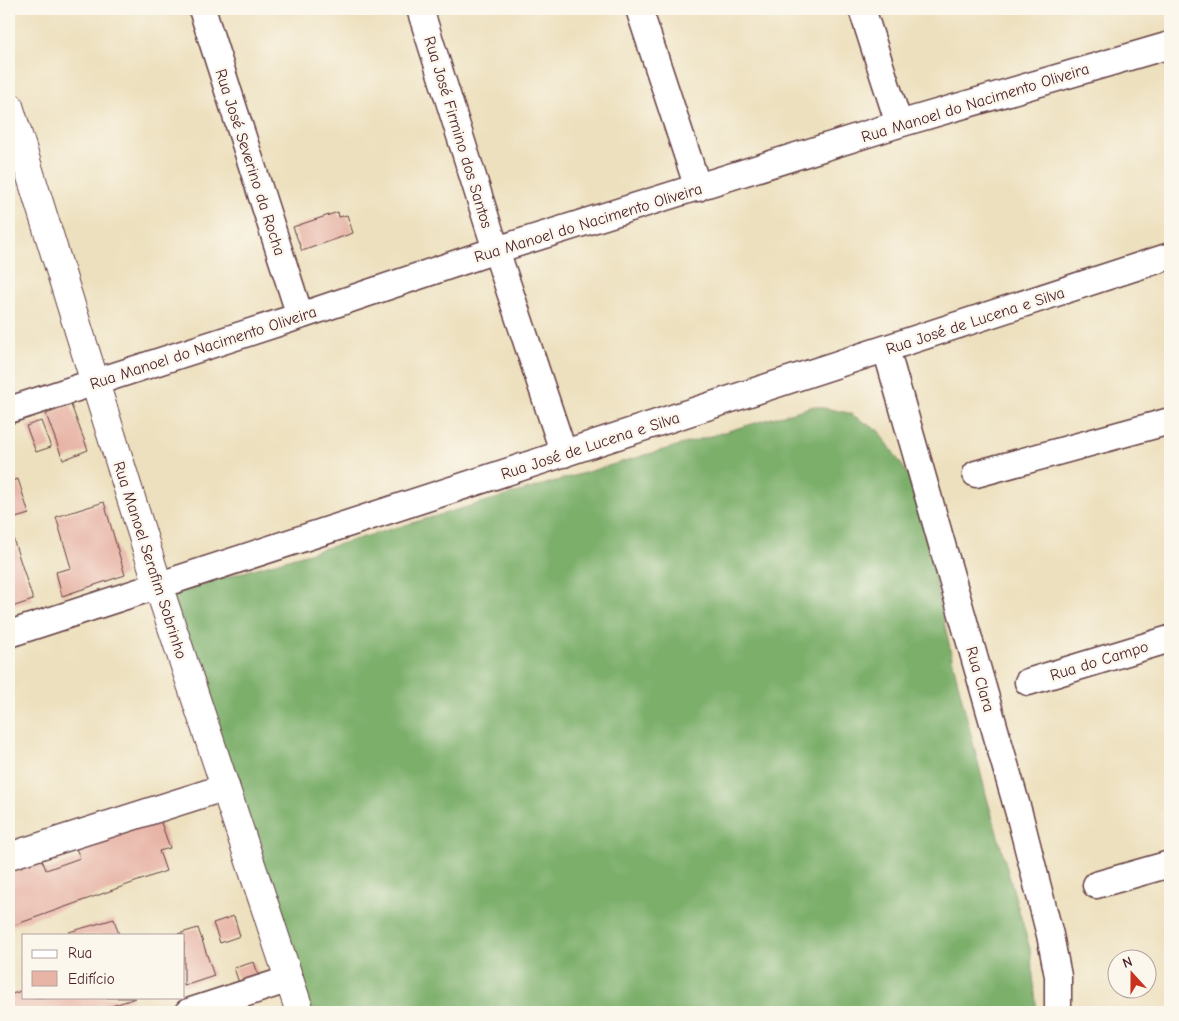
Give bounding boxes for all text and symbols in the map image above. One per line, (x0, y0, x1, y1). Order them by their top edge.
street label: Rua José Firmino dos Santos (420, 34, 496, 231)
street label: Rua Manoel do Nacimento Oliveira (859, 60, 1091, 146)
street label: Rua José Severino da Rocha (211, 67, 289, 258)
street label: Rua Manoel do Nacimento Oliveira (472, 180, 704, 266)
street label: Rua José de Lucena e Silva (884, 284, 1067, 358)
street label: Rua Manoel do Nacimento Oliveira (88, 303, 319, 393)
street label: Rua José de Lucena e Silva (499, 409, 682, 483)
street label: Rua Manoel Serafim Sobrinho (110, 459, 191, 661)
street label: Rua do Campo (1048, 637, 1151, 684)
street label: Rua Clara (962, 644, 998, 714)
legend (22, 934, 185, 998)
text: Rua (68, 944, 92, 962)
north arrow (1106, 948, 1156, 998)
text: N (1120, 953, 1135, 972)
text: Edifício (68, 970, 115, 988)

